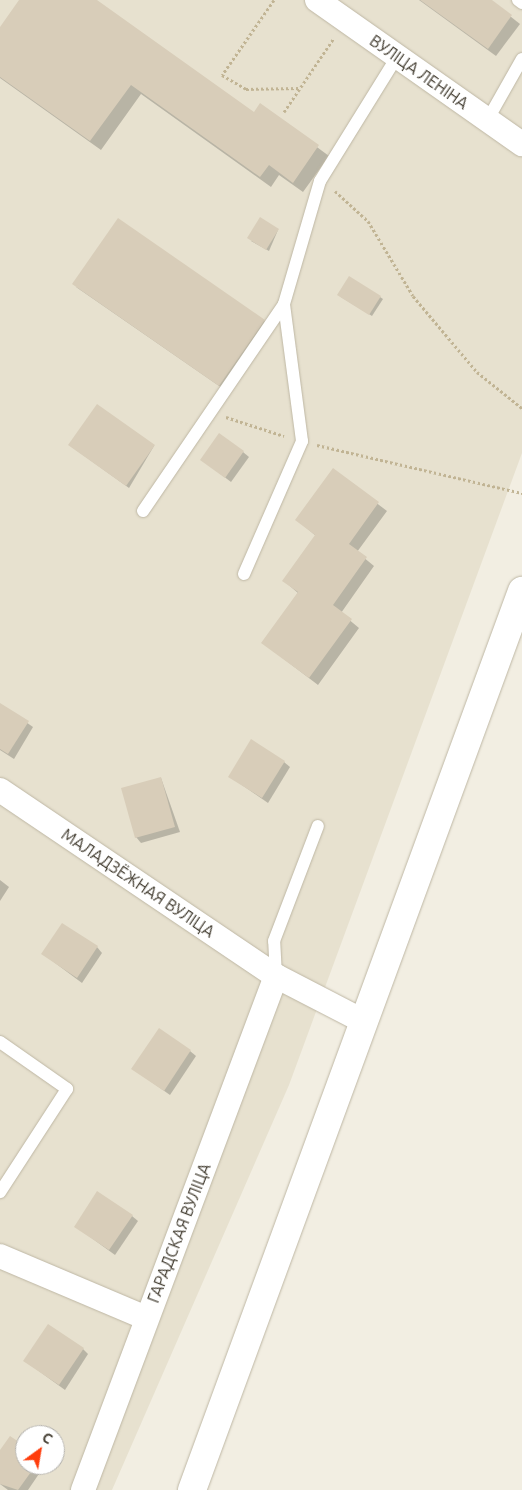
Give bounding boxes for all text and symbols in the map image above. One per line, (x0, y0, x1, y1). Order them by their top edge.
street label: ВУЛІЦА ЛЕНІНА (366, 31, 472, 113)
street label: МАЛАДЗЁЖНАЯ ВУЛІЦА (58, 825, 218, 941)
street label: ГАРАДСКАЯ ВУЛІЦА (144, 1161, 214, 1305)
north arrow (15, 1425, 65, 1475)
text: С (39, 1429, 55, 1447)

